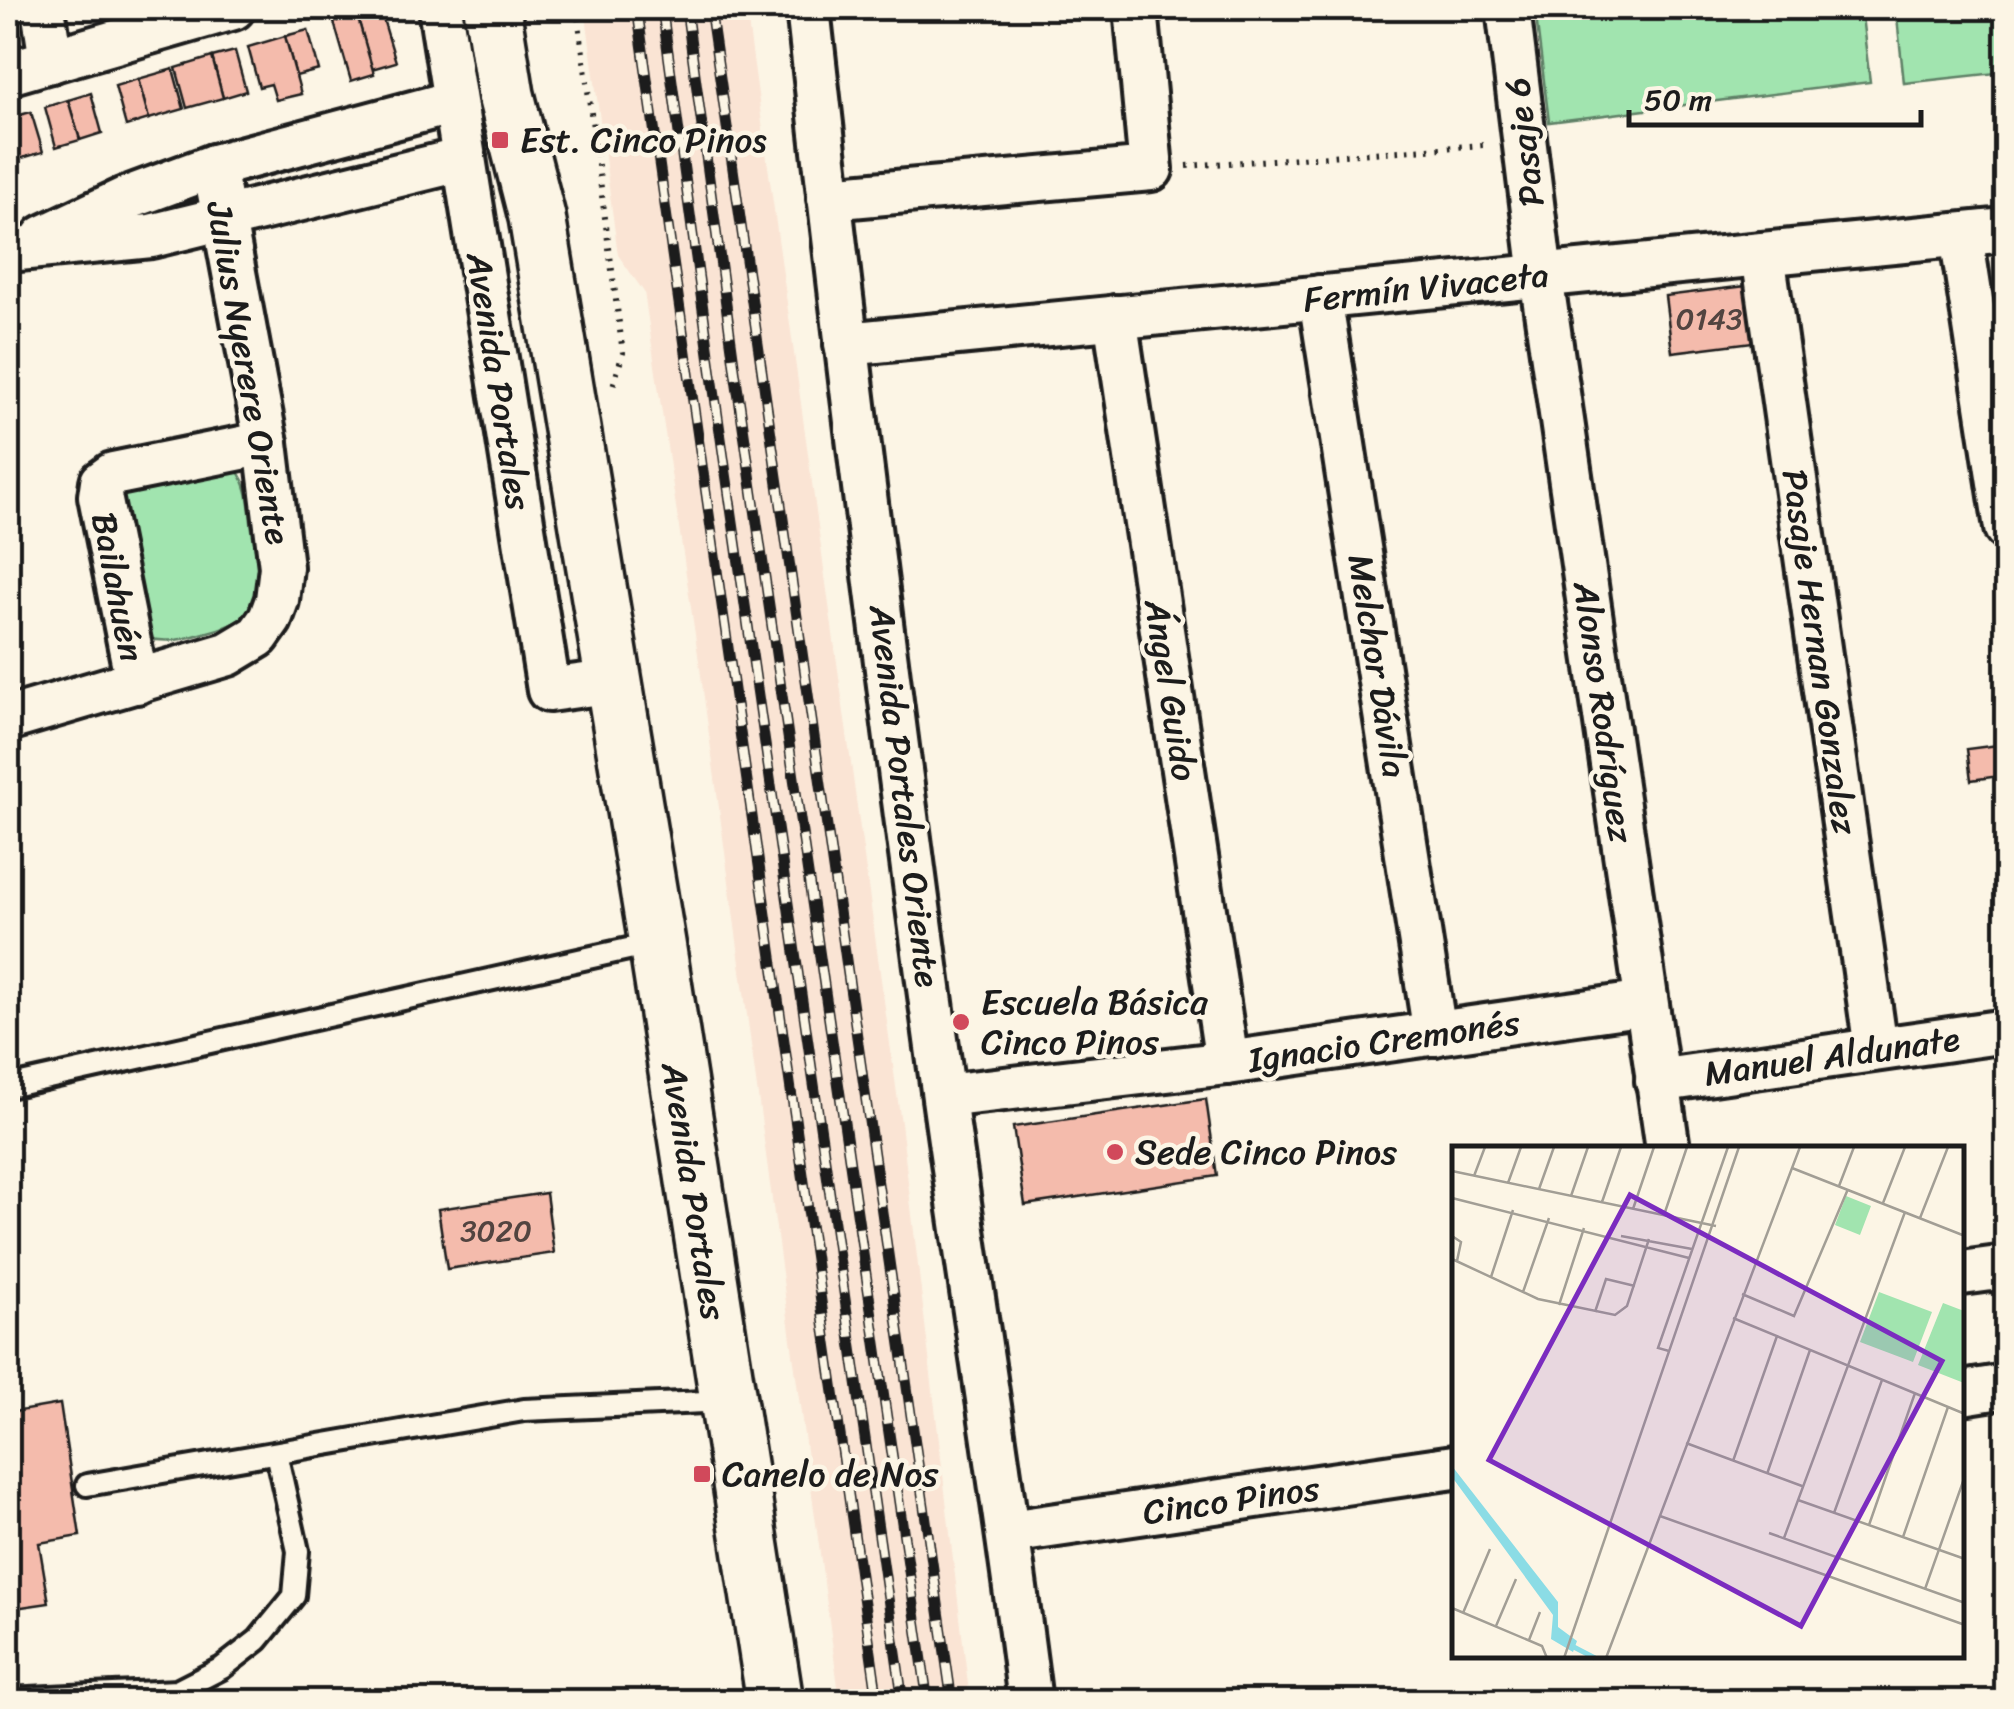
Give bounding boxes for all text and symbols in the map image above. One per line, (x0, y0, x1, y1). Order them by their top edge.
scale bar (1629, 65, 1922, 127)
text: 50 m (1644, 73, 1712, 127)
street label: Pasaje 6 (1485, 74, 1563, 210)
place label: Est. Cinco Pinos (520, 109, 767, 171)
marker: Est. Cinco Pinos (489, 129, 511, 151)
street label: Julius Nyerere Oriente (188, 196, 310, 550)
street label: Fermín Vivaceta (1300, 243, 1552, 331)
street label: Avenida Portales (448, 247, 550, 515)
house number: 0143 (1675, 292, 1743, 346)
street label: Pasaje Hernan Gonzalez (1764, 465, 1876, 839)
street label: Bailahuén (73, 507, 163, 667)
street label: Melchor Dávila (1330, 550, 1426, 782)
street label: Alonso Rodríguez (1555, 577, 1653, 848)
street label: Ángel Guido (1126, 594, 1216, 785)
street label: Avenida Portales Oriente (851, 600, 959, 991)
place label: Escuela Básica Cinco Pinos (981, 971, 1208, 1073)
street label: Ignacio Cremonés (1243, 991, 1525, 1091)
street label: Manuel Aldunate (1700, 1007, 1964, 1105)
marker: Escuela Básica Cinco Pinos (950, 1011, 972, 1033)
street label: Avenida Portales (643, 1057, 745, 1325)
place label: Sede Cinco Pinos (1135, 1121, 1397, 1183)
marker: Sede Cinco Pinos (1104, 1141, 1126, 1163)
inset map (1452, 1146, 1964, 1659)
house number: 3020 (460, 1204, 532, 1258)
place label: Canelo de Nos (722, 1443, 939, 1505)
street label: Cinco Pinos (1139, 1457, 1324, 1543)
marker: Canelo de Nos (691, 1463, 713, 1485)

